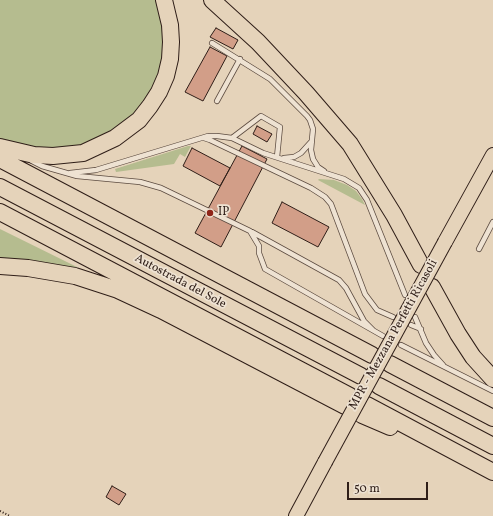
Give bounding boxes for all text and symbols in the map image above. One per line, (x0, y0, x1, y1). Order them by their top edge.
place label: IP (218, 206, 229, 220)
marker: IP (205, 208, 215, 218)
street label: Autostrada del Sole (132, 252, 228, 312)
street label: MPR - Mezzana Perfetti Ricasoli (347, 257, 441, 413)
scale bar (349, 474, 430, 500)
text: 50 m (354, 481, 380, 497)

